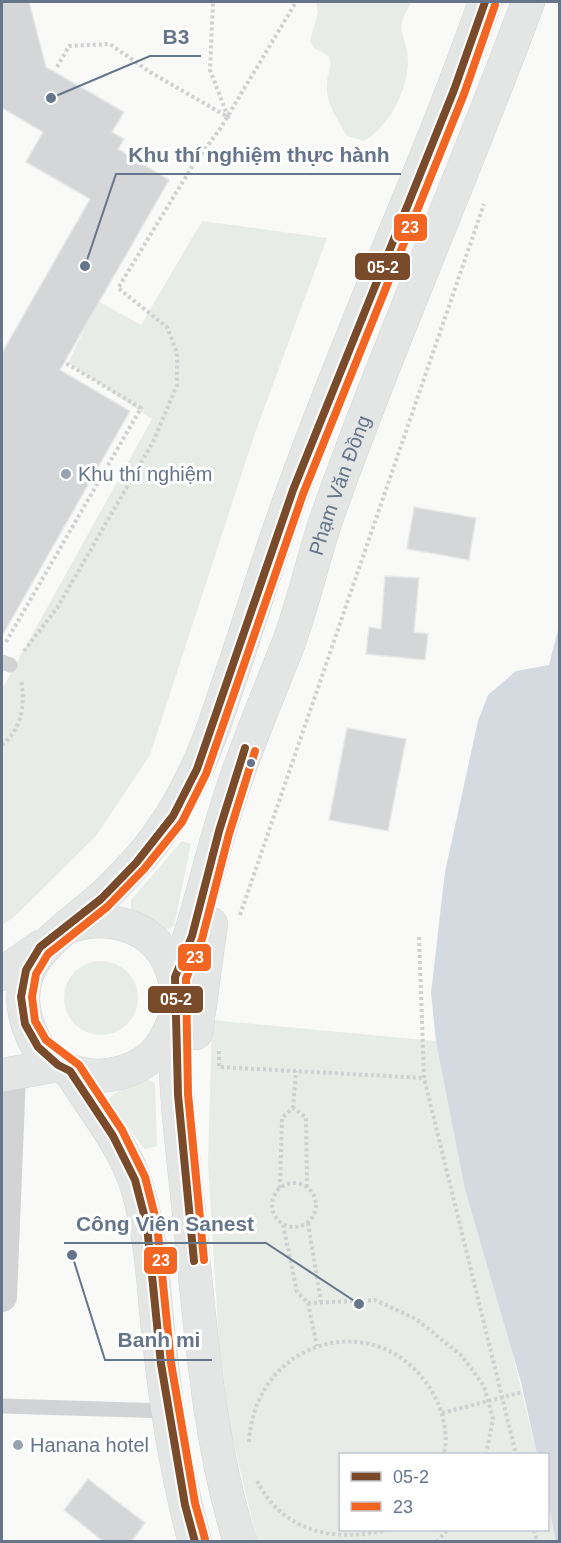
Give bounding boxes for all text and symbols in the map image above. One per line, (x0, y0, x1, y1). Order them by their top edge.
callout: B3 (150, 17, 201, 56)
text: B3 (163, 25, 189, 48)
callout: Khu thí nghiệm thực hành (116, 135, 401, 174)
text: Khu thí nghiệm thực hành (128, 143, 390, 166)
line badge: 23 (393, 213, 428, 242)
text: 23 (401, 219, 419, 236)
line badge: 05-2 (354, 252, 411, 281)
text: 05-2 (367, 259, 399, 276)
street label: Phạm Văn Đồng (305, 412, 375, 558)
place label: Khu thí nghiệm (78, 463, 213, 485)
marker: Khu thí nghiệm (59, 467, 73, 481)
unlabelled marker (245, 757, 257, 769)
line badge: 23 (177, 943, 212, 972)
text: 23 (186, 949, 204, 966)
line badge: 05-2 (147, 985, 204, 1014)
text: 05-2 (160, 991, 192, 1008)
callout: Công Viên Sanest (64, 1204, 266, 1243)
text: Công Viên Sanest (76, 1212, 254, 1235)
line badge: 23 (143, 1246, 178, 1275)
text: 23 (152, 1252, 170, 1269)
callout: Banh mi (105, 1321, 212, 1360)
text: Banh mi (118, 1328, 200, 1351)
place label: Hanana hotel (30, 1434, 149, 1456)
marker: Hanana hotel (11, 1438, 25, 1452)
legend (339, 1453, 549, 1531)
text: 05-2 (393, 1467, 429, 1487)
text: 23 (393, 1497, 413, 1517)

